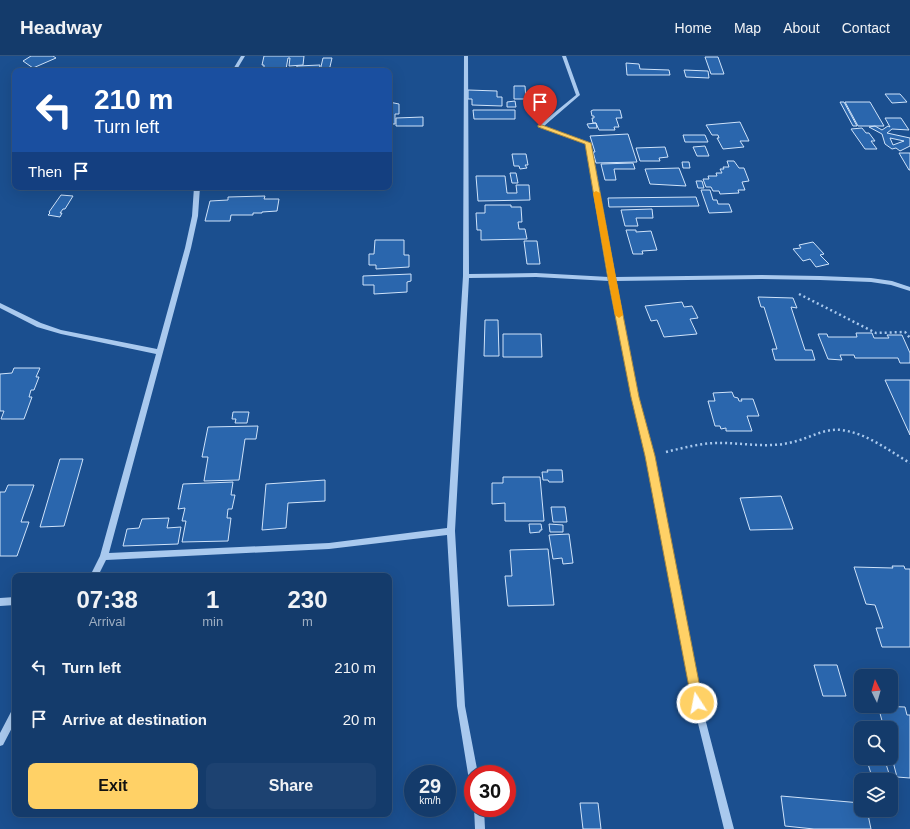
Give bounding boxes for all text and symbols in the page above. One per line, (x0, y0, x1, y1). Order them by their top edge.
text: Headway (20, 17, 102, 38)
text: Home (675, 20, 712, 36)
text: Map (734, 20, 761, 36)
text: About (783, 20, 820, 36)
text: Contact (842, 20, 890, 36)
icon: left (28, 84, 80, 136)
text: 210 m (94, 84, 173, 115)
pin (523, 85, 557, 126)
icon: arrive (529, 91, 551, 113)
text: Turn left (94, 117, 159, 137)
icon: arrive (70, 160, 92, 182)
text: Then (28, 163, 62, 180)
text: 07:38 (76, 586, 138, 613)
text: 1 (206, 586, 219, 613)
text: 230 (288, 586, 328, 613)
text: Arrival (89, 614, 126, 629)
text: min (202, 614, 223, 629)
text: m (302, 614, 313, 629)
icon: left (28, 656, 50, 678)
text: Turn left (62, 659, 121, 676)
text: 210 m (334, 659, 376, 676)
north arrow (854, 669, 898, 713)
map controls (854, 669, 898, 817)
position arrow (676, 682, 718, 724)
icon: arrive (28, 708, 50, 730)
text: Arrive at destination (62, 711, 207, 728)
text: 20 m (343, 711, 376, 728)
button: search (854, 721, 898, 765)
button: Exit (28, 763, 198, 809)
button: Share (206, 763, 376, 809)
speed limit sign: 30 (464, 765, 516, 817)
button: layers (854, 773, 898, 817)
text: 29 (419, 775, 441, 797)
text: km/h (419, 795, 441, 806)

